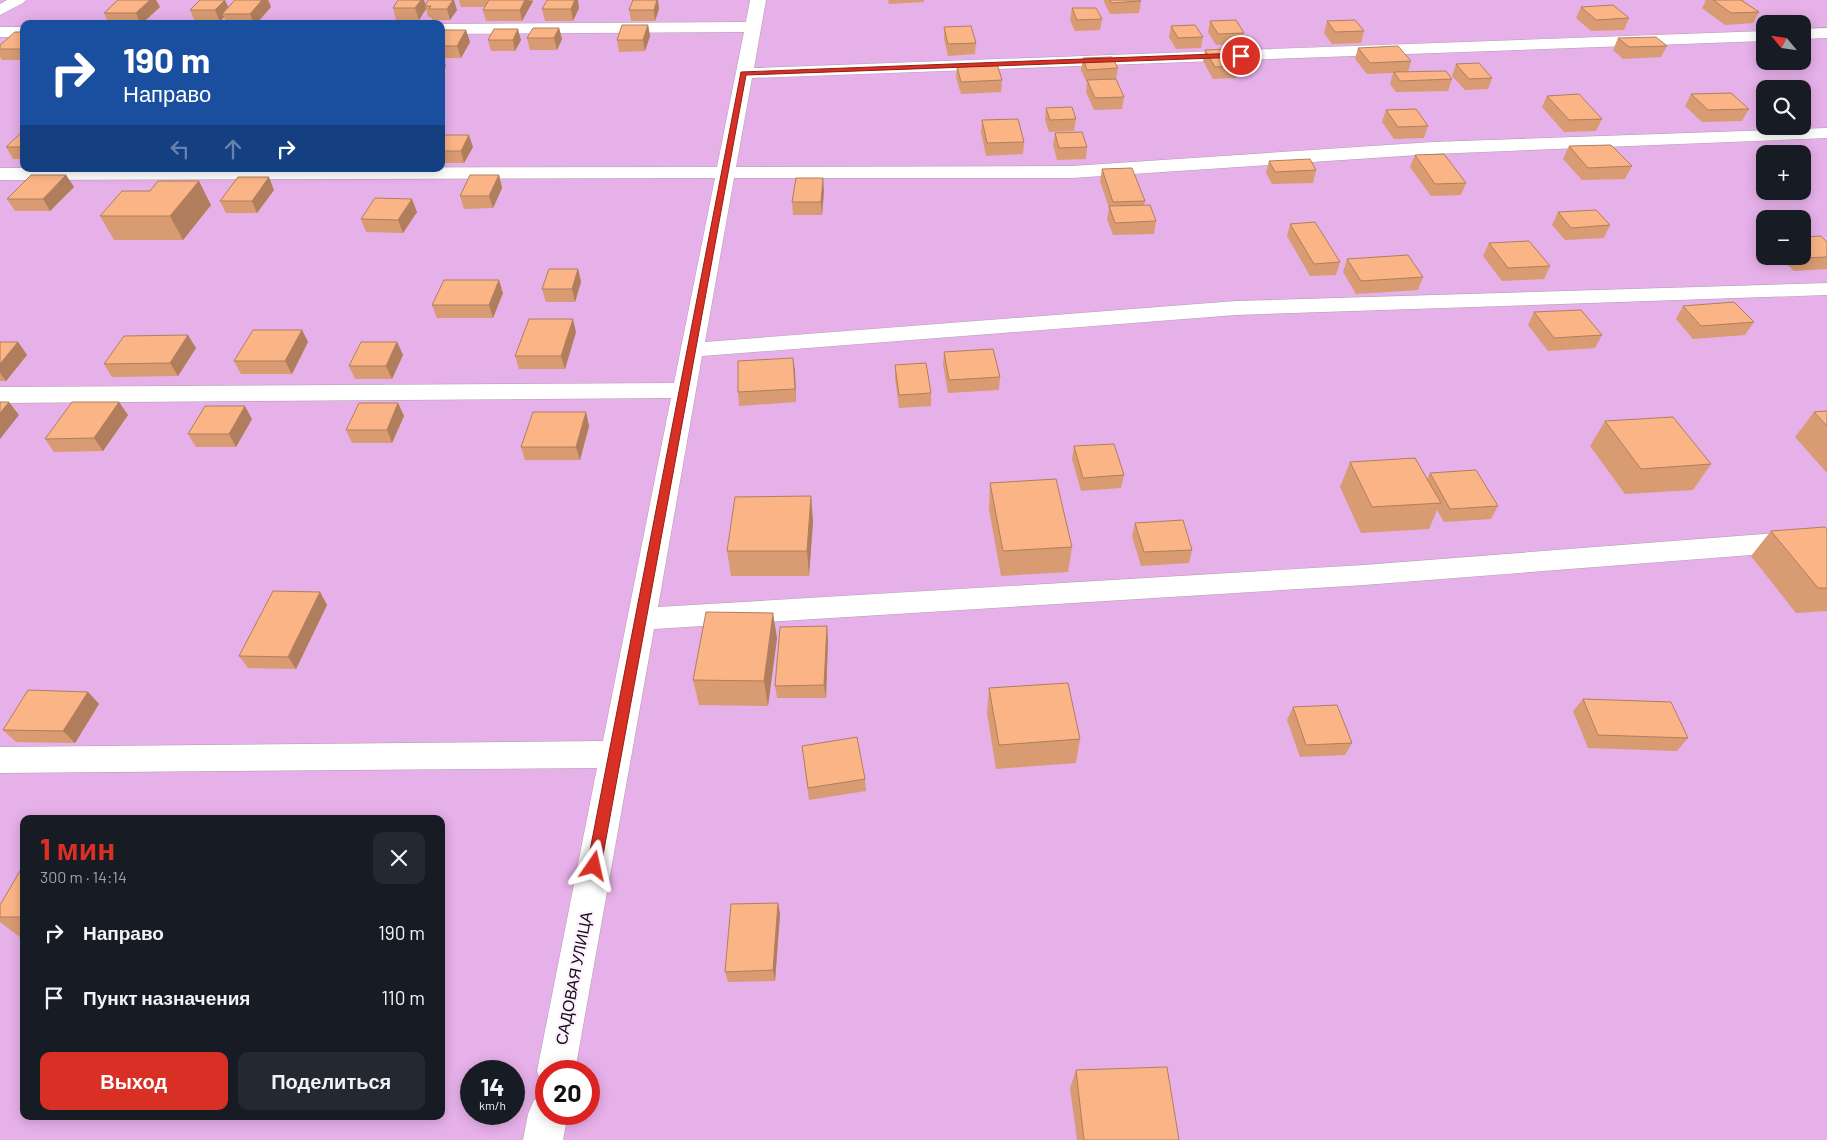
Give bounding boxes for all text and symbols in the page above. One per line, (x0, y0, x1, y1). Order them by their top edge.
north arrow (1756, 15, 1811, 70)
map controls (1756, 15, 1811, 265)
pin (1220, 35, 1262, 77)
text: 190 m (123, 38, 210, 80)
icon: right (40, 40, 105, 105)
icon: arrive (1227, 42, 1255, 70)
text: Направо (123, 80, 211, 106)
button: search (1756, 80, 1811, 135)
icon: left (166, 135, 194, 163)
icon: ahead (219, 135, 247, 163)
icon: right (272, 135, 300, 163)
button: + (1756, 145, 1811, 200)
button: − (1756, 210, 1811, 265)
text: 1 мин (40, 830, 115, 866)
button: close (373, 832, 425, 884)
position arrow (567, 839, 619, 891)
text: 300 m · 14:14 (40, 867, 127, 886)
street label: САДОВАЯ УЛИЦА (551, 909, 595, 1046)
icon: right (40, 919, 68, 947)
text: Направо (83, 921, 164, 944)
text: 190 m (378, 921, 425, 944)
icon: arrive (40, 984, 68, 1012)
text: Пункт назначения (83, 986, 250, 1009)
text: 110 m (381, 986, 425, 1009)
button: Выход (40, 1052, 228, 1110)
button: Поделиться (238, 1052, 425, 1110)
speed limit sign: 20 (535, 1060, 600, 1125)
text: 14 (481, 1071, 504, 1101)
text: km/h (479, 1098, 506, 1112)

